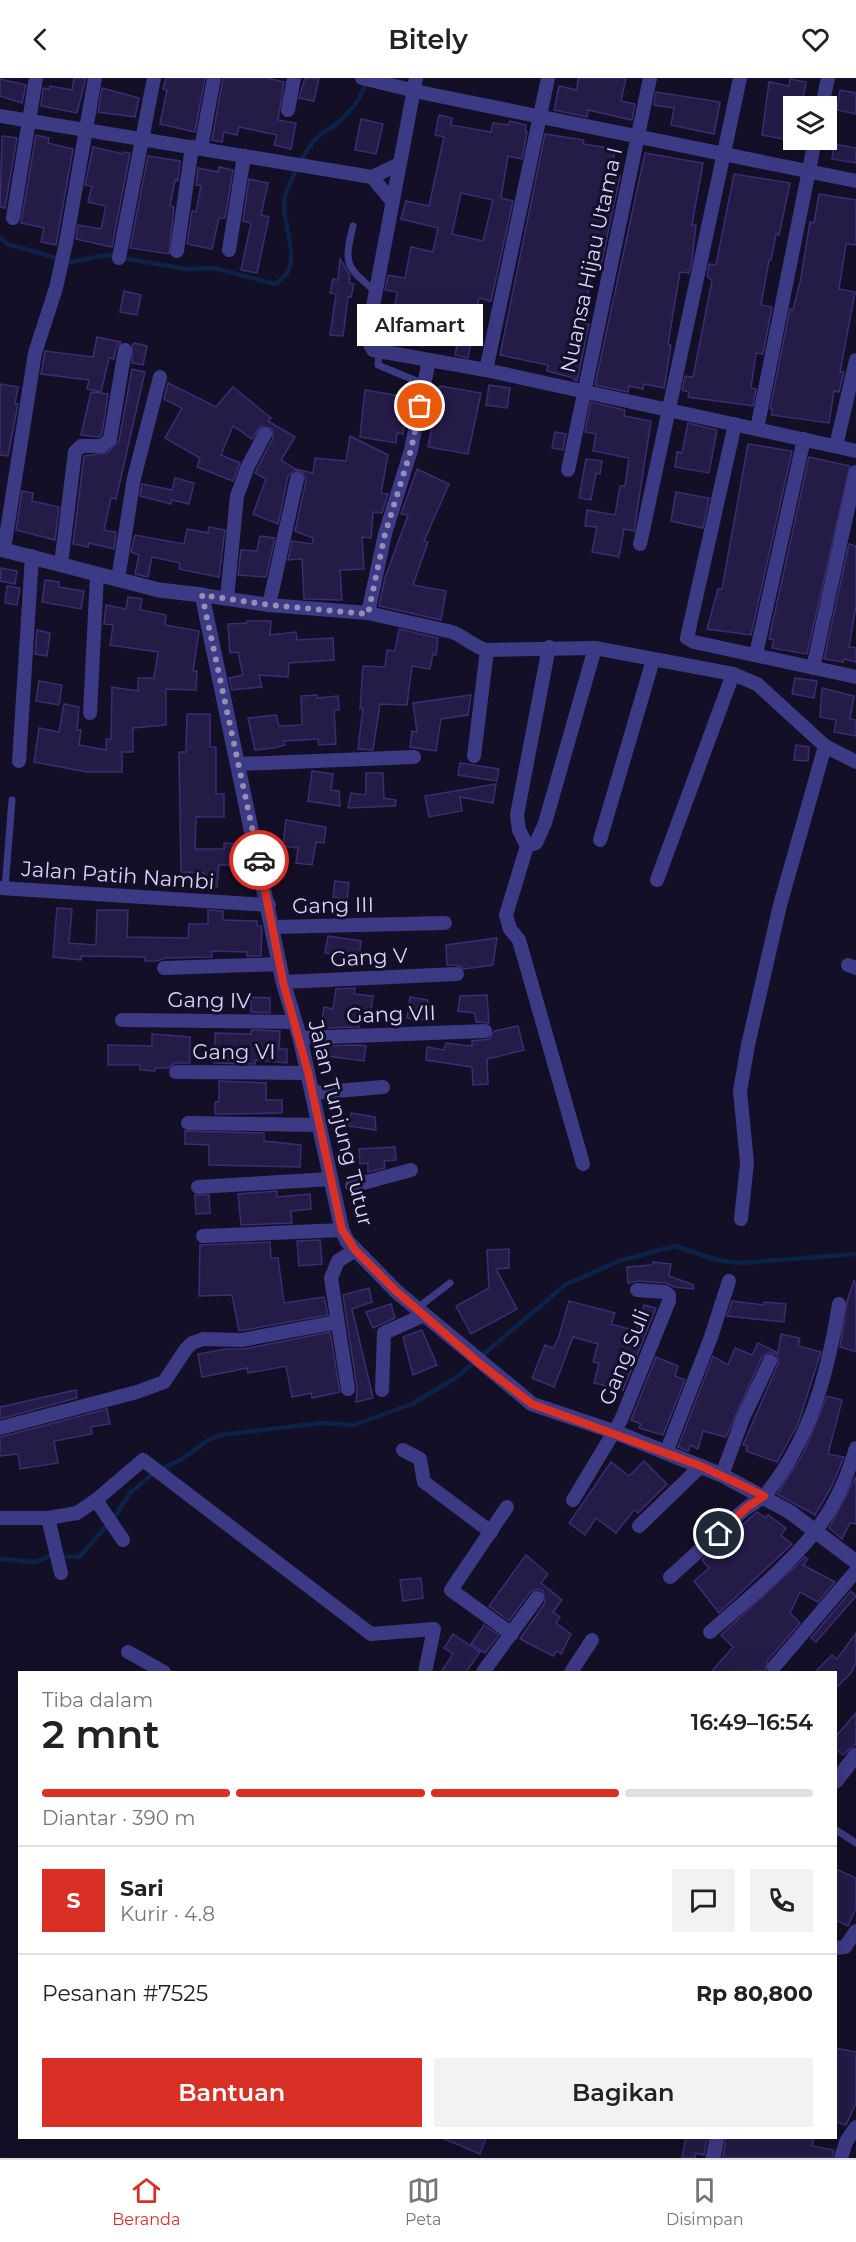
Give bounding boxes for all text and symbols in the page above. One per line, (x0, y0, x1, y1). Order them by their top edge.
icon: back (24, 23, 57, 56)
text: Bitely (388, 23, 468, 56)
icon: heart (799, 23, 832, 56)
map controls (783, 96, 837, 150)
button: layers (783, 96, 837, 150)
street label: Nuansa Hijau Utama I (555, 145, 627, 375)
callout: Alfamart (357, 304, 483, 346)
text: Alfamart (375, 313, 465, 337)
pin (394, 380, 445, 431)
icon: bag (403, 389, 436, 422)
courier (229, 830, 289, 890)
icon: car (243, 844, 276, 877)
street label: Jalan Patih Nambi (20, 856, 215, 894)
street label: Gang III (292, 892, 374, 918)
street label: Gang V (330, 942, 409, 972)
street label: Gang IV (167, 987, 251, 1013)
street label: Gang VII (346, 1000, 436, 1028)
street label: Jalan Tunjung Tutur (303, 1016, 379, 1229)
street label: Gang VI (192, 1039, 276, 1064)
street label: Gang Suli (593, 1305, 655, 1409)
pin (693, 1508, 744, 1559)
icon: home (702, 1517, 735, 1550)
text: Tiba dalam (42, 1688, 153, 1712)
text: 16:49–16:54 (691, 1709, 813, 1736)
text: 2 mnt (42, 1710, 160, 1758)
text: Diantar · 390 m (42, 1806, 195, 1830)
button: chat (672, 1869, 735, 1932)
button: phone (750, 1869, 813, 1932)
text: Sari (120, 1875, 164, 1902)
text: S (66, 1887, 81, 1914)
text: Kurir · 4.8 (120, 1902, 215, 1926)
text: Pesanan #7525 (42, 1980, 208, 2007)
text: Rp 80,800 (696, 1980, 813, 2007)
button: Bantuan (42, 2058, 422, 2127)
button: Bagikan (434, 2058, 813, 2127)
tab: Beranda (112, 2174, 180, 2229)
tab: Peta (405, 2174, 441, 2229)
tab: Disimpan (666, 2174, 744, 2229)

